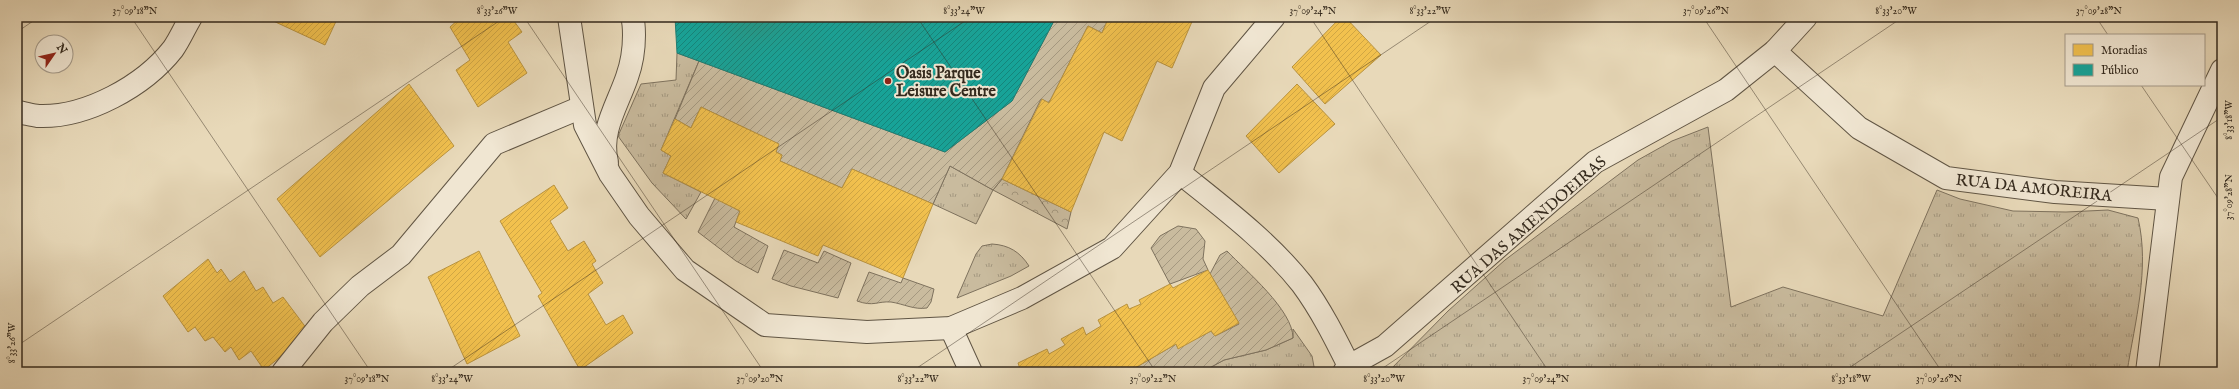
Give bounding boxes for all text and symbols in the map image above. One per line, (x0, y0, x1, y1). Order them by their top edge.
text: 37°09'18"N (113, 5, 158, 18)
text: 8°33'26"W (477, 5, 518, 18)
text: 8°33'24"W (943, 5, 985, 18)
text: 37°09'24"N (1290, 5, 1337, 18)
text: 8°33'22"W (1409, 5, 1451, 18)
text: 37°09'26"N (1683, 5, 1729, 18)
text: 8°33'20"W (1875, 5, 1917, 18)
text: 37°09'28"N (2076, 5, 2122, 18)
north arrow (34, 34, 74, 74)
legend (2065, 34, 2205, 86)
text: N (52, 40, 70, 57)
text: Moradias (2101, 43, 2147, 58)
text: Público (2101, 63, 2139, 78)
place label: Oasis Parque Leisure Centre (896, 64, 996, 102)
marker: Oasis Parque Leisure Centre (883, 76, 893, 86)
text: 8°33'18"W (2223, 100, 2236, 140)
street label: RUA DAS AMENDOEIRAS (1447, 153, 1611, 299)
street label: RUA DA AMOREIRA (1955, 171, 2114, 207)
text: 37°09'28"N (2223, 174, 2236, 220)
text: 8°33'26"W (6, 322, 19, 363)
text: 37°09'18"N (345, 373, 390, 386)
text: 8°33'24"W (431, 373, 473, 386)
text: 37°09'20"N (737, 373, 784, 386)
text: 8°33'22"W (897, 373, 939, 386)
text: 37°09'22"N (1130, 373, 1177, 386)
text: 8°33'20"W (1363, 373, 1405, 386)
text: 37°09'24"N (1523, 373, 1570, 386)
text: 8°33'18"W (1831, 373, 1871, 386)
text: 37°09'26"N (1916, 373, 1962, 386)

